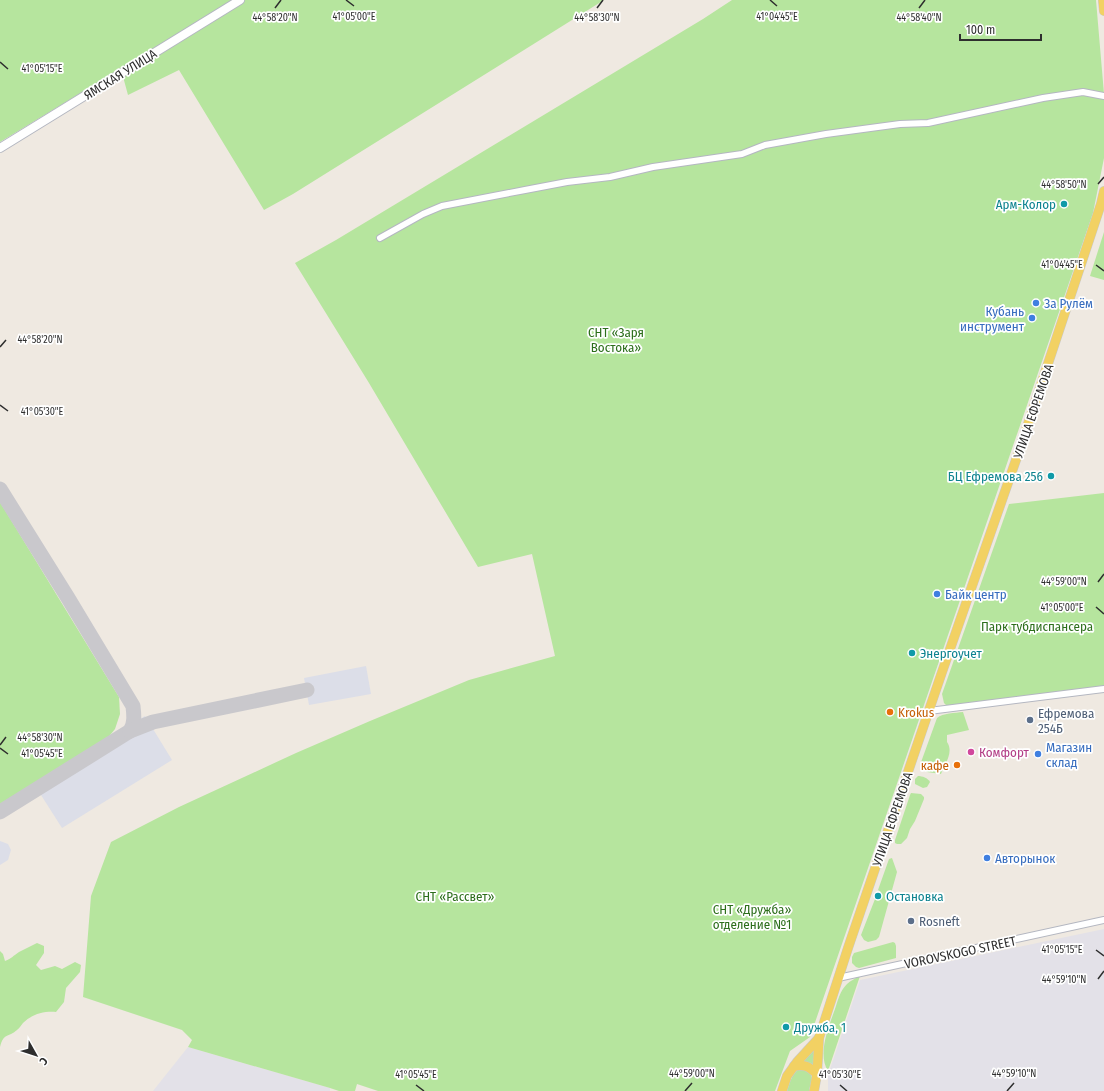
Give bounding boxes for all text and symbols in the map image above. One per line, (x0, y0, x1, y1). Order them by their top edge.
text: 41°05'00"E (332, 11, 376, 23)
text: 41°04'45"E (756, 11, 798, 23)
text: 44°58'20"N (252, 12, 298, 24)
text: 44°58'30"N (574, 12, 620, 24)
text: 44°58'40"N (896, 12, 942, 24)
scale bar (960, 16, 1041, 42)
text: 100 m (966, 23, 995, 37)
street label: ЯМСКАЯ УЛИЦА (81, 46, 160, 103)
text: 41°05'15"E (21, 63, 63, 75)
text: 44°58'50"N (1041, 179, 1087, 191)
place label: Арм-Колор (996, 197, 1056, 212)
marker: Арм-Колор (1059, 199, 1069, 209)
text: 41°04'45"E (1041, 259, 1083, 271)
place label: За Рулём (1044, 296, 1093, 311)
marker: За Рулём (1031, 298, 1041, 308)
place label: Кубань инструмент (960, 304, 1025, 334)
marker: Кубань инструмент (1027, 313, 1037, 323)
park label: СНТ «Заря Востока» (588, 325, 644, 355)
text: 44°58'20"N (17, 334, 63, 346)
street label: УЛИЦА ЕФРЕМОВА (1010, 362, 1057, 461)
text: 41°05'30"E (21, 406, 64, 418)
place label: БЦ Ефремова 256 (948, 469, 1043, 484)
marker: БЦ Ефремова 256 (1046, 471, 1056, 481)
text: 44°59'00"N (1041, 576, 1087, 588)
place label: Байк центр (945, 587, 1007, 602)
marker: Байк центр (932, 589, 942, 599)
text: 41°05'00"E (1040, 602, 1084, 614)
park label: Парк тубдиспансера (981, 619, 1093, 634)
place label: Энергоучет (920, 646, 982, 661)
marker: Энергоучет (907, 648, 917, 658)
place label: Krokus (898, 705, 935, 720)
place label: Ефремова 254Б (1038, 706, 1094, 736)
marker: Krokus (885, 707, 895, 717)
marker: Ефремова 254Б (1025, 715, 1035, 725)
text: 44°58'30"N (17, 732, 63, 744)
place label: Магазин склад (1046, 740, 1092, 770)
place label: Комфорт (979, 745, 1030, 760)
marker: Комфорт (966, 747, 976, 757)
text: 41°05'45"E (21, 748, 63, 760)
marker: Магазин склад (1033, 749, 1043, 759)
place label: кафе (921, 758, 949, 773)
marker: кафе (952, 760, 962, 770)
street label: УЛИЦА ЕФРЕМОВА (869, 770, 916, 869)
place label: Авторынок (995, 851, 1055, 866)
marker: Авторынок (982, 853, 992, 863)
park label: СНТ «Рассвет» (416, 889, 494, 904)
place label: Остановка (886, 889, 944, 904)
marker: Остановка (873, 891, 883, 901)
park label: СНТ «Дружба» отделение №1 (713, 902, 791, 932)
place label: Rosneft (919, 914, 961, 929)
marker: Rosneft (906, 916, 916, 926)
street label: VOROVSKOGO STREET (903, 933, 1017, 972)
text: 41°05'15"E (1041, 944, 1083, 956)
text: 44°59'10"N (1042, 974, 1086, 986)
place label: Дружба, 1 (793, 1020, 846, 1035)
marker: Дружба, 1 (781, 1022, 791, 1032)
north arrow (16, 1035, 56, 1075)
text: С (36, 1055, 50, 1067)
text: 44°59'00"N (669, 1068, 715, 1080)
text: 44°59'10"N (992, 1068, 1036, 1080)
text: 41°05'45"E (395, 1069, 437, 1081)
text: 41°05'30"E (819, 1069, 862, 1081)

